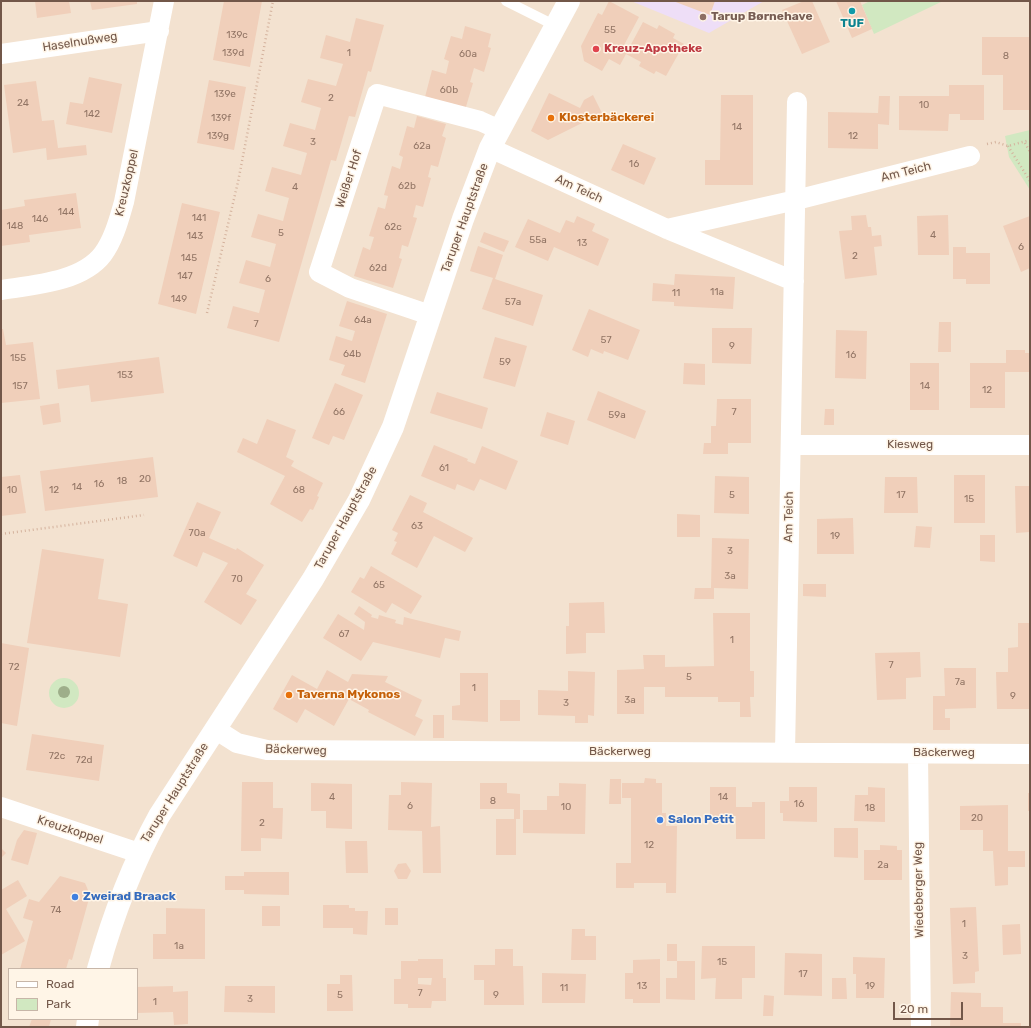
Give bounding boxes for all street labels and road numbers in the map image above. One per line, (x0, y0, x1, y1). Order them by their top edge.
street label: Haselnußweg (41, 29, 119, 55)
street label: Kreuzkoppel (112, 148, 142, 218)
street label: Weißer Hof (333, 148, 365, 210)
street label: Am Teich (880, 159, 932, 185)
street label: Taruper Hauptstraße (438, 161, 492, 275)
street label: Am Teich (553, 172, 605, 206)
street label: Kiesweg (887, 438, 933, 452)
street label: Taruper Hauptstraße (312, 464, 380, 572)
street label: Am Teich (781, 491, 797, 543)
street label: Taruper Hauptstraße (138, 740, 212, 846)
street label: Bäckerweg (265, 742, 327, 758)
street label: Bäckerweg (589, 745, 651, 759)
street label: Bäckerweg (913, 746, 975, 760)
street label: Kreuzkoppel (35, 813, 105, 847)
street label: Wiedeberger Weg (911, 842, 927, 938)

